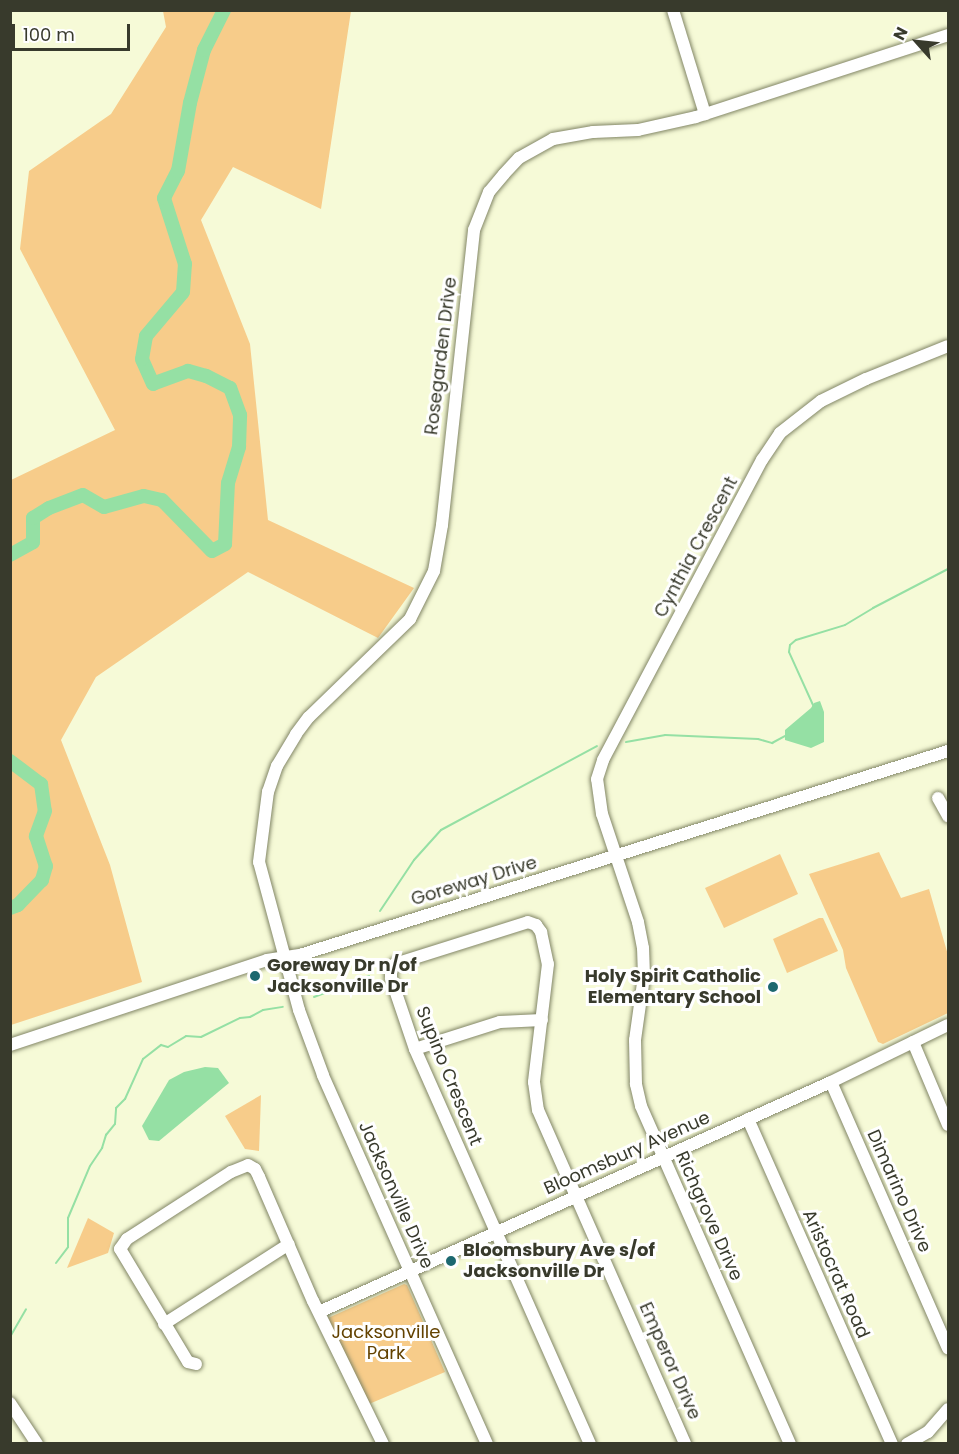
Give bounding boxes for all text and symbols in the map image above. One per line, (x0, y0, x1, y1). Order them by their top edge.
scale bar (15, 12, 134, 50)
north arrow (887, 12, 947, 72)
text: 100 m (23, 22, 75, 47)
text: N (888, 23, 913, 44)
street label: Rosegarden Drive (421, 276, 461, 436)
street label: Cynthia Crescent (650, 473, 742, 621)
street label: Goreway Drive (408, 852, 540, 910)
place label: Goreway Dr n/of Jacksonville Dr (267, 955, 417, 998)
place label: Holy Spirit Catholic Elementary School (585, 966, 761, 1008)
marker: Goreway Dr n/of Jacksonville Dr (248, 969, 262, 983)
marker: Holy Spirit Catholic Elementary School (766, 980, 780, 994)
street label: Supino Crescent (411, 1003, 487, 1149)
street label: Bloomsbury Avenue (541, 1107, 713, 1199)
street label: Jacksonville Drive (354, 1118, 438, 1272)
street label: Dimarino Drive (862, 1126, 936, 1256)
street label: Richgrove Drive (671, 1148, 747, 1284)
street label: Aristocrat Road (798, 1206, 874, 1342)
place label: Bloomsbury Ave s/of Jacksonville Dr (463, 1240, 655, 1282)
marker: Bloomsbury Ave s/of Jacksonville Dr (444, 1254, 458, 1268)
street label: Emperor Drive (635, 1299, 705, 1423)
park label: Jacksonville Park (332, 1322, 440, 1364)

